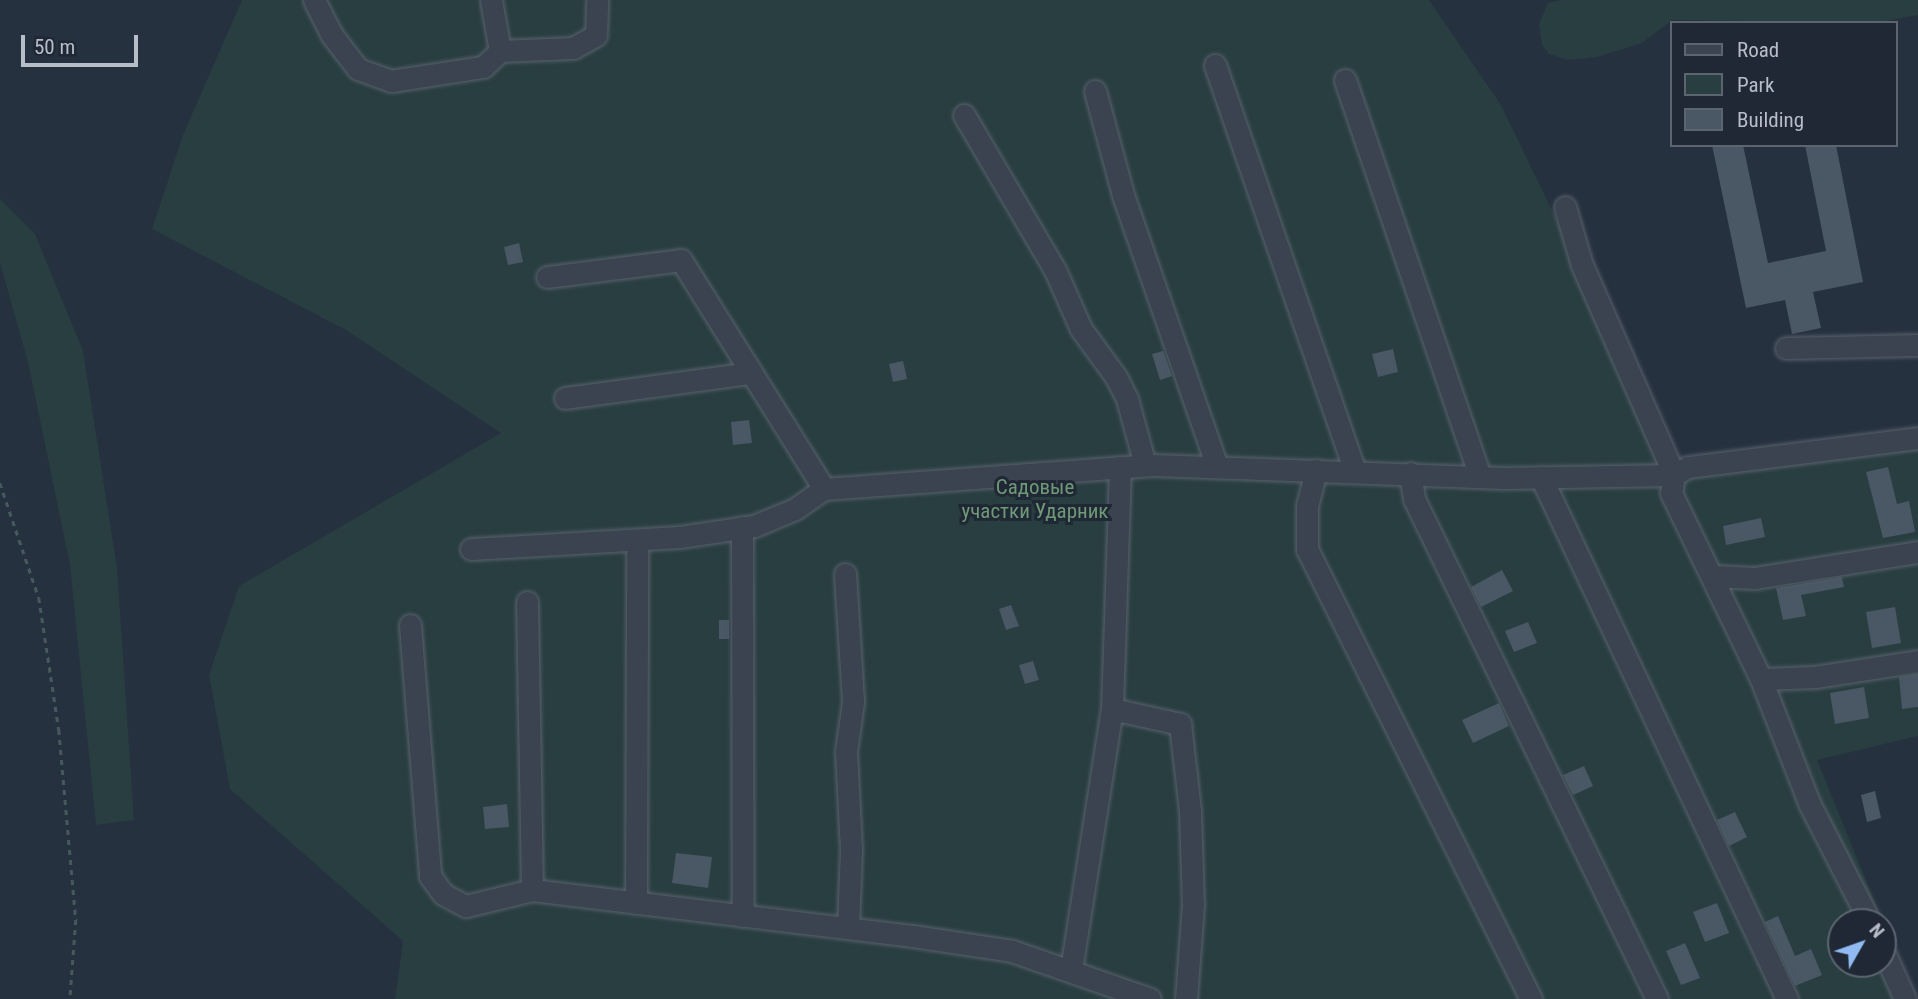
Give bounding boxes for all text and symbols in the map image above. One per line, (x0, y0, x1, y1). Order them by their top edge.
scale bar (24, 21, 142, 65)
legend (1670, 21, 1897, 147)
text: 50 m (34, 35, 75, 59)
text: Road (1737, 38, 1779, 62)
text: Park (1737, 73, 1774, 97)
text: Building (1737, 108, 1804, 132)
park label: Садовые участки Ударник (962, 474, 1108, 524)
north arrow (1827, 908, 1897, 978)
text: N (1864, 919, 1889, 942)

